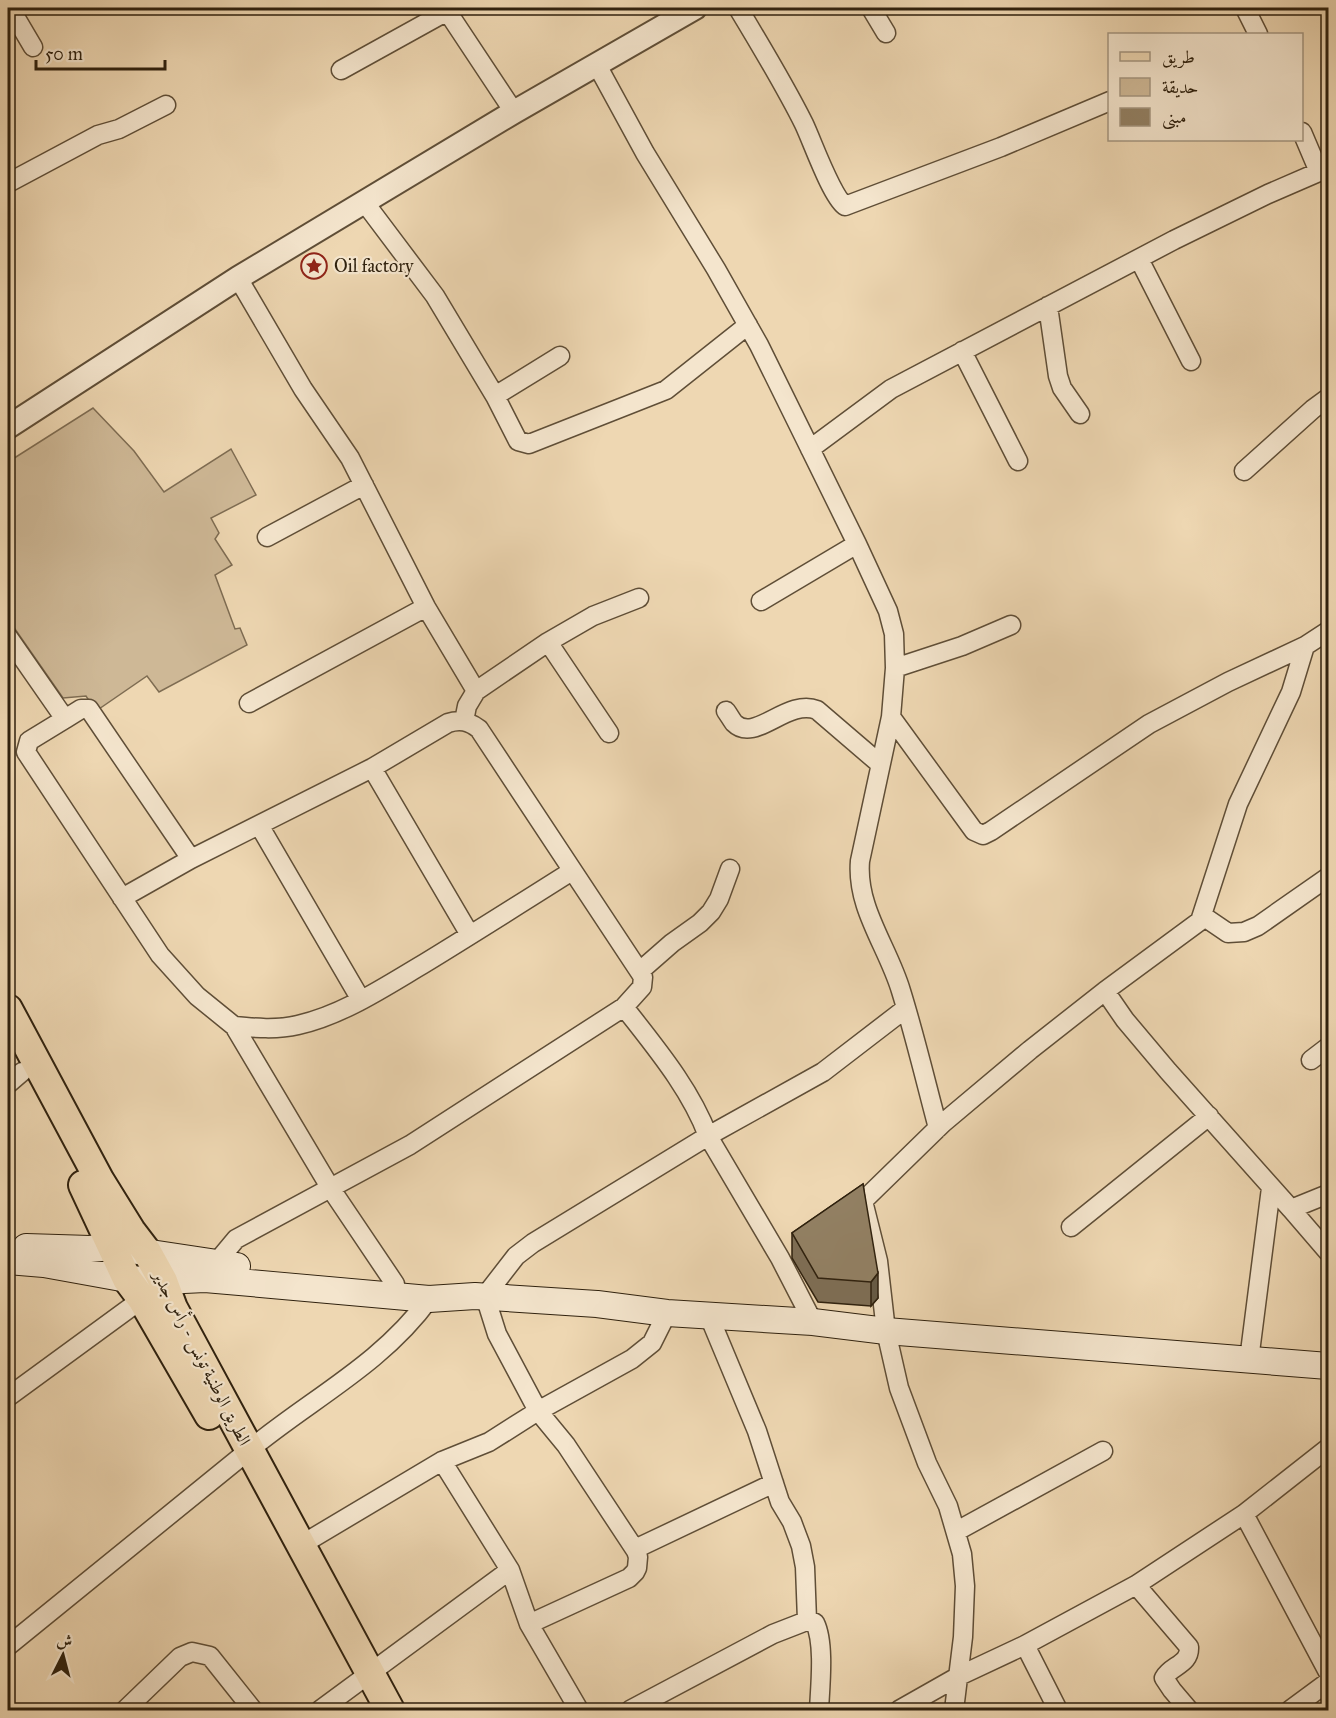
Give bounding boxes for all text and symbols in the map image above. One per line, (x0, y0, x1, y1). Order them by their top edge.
scale bar (36, 33, 165, 71)
legend (1108, 33, 1303, 141)
text: 50 m (45, 43, 83, 65)
text: طريق (1162, 46, 1195, 69)
text: حديقة (1162, 76, 1198, 98)
text: مبنى (1162, 106, 1187, 130)
place icon: Oil factory (299, 251, 329, 281)
place label: Oil factory (334, 255, 414, 277)
street label: الطريق الوطنية تونس - رأس جدير (146, 1264, 258, 1450)
north arrow (33, 1625, 93, 1685)
text: ش (56, 1630, 73, 1651)

